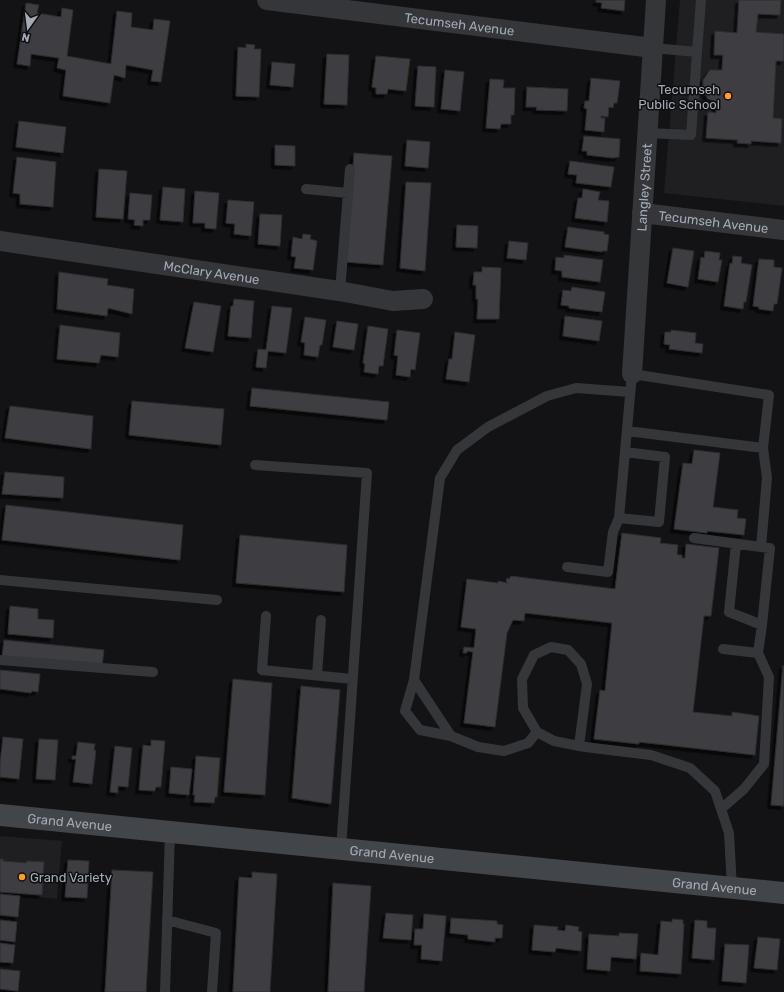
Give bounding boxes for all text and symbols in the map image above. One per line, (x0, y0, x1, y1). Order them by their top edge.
north arrow (8, 8, 48, 48)
street label: Tecumseh Avenue (404, 10, 515, 38)
text: N (20, 30, 31, 44)
place label: Tecumseh Public School (638, 82, 720, 112)
marker: Tecumseh Public School (723, 91, 733, 101)
street label: Langley Street (634, 143, 654, 232)
street label: Tecumseh Avenue (658, 208, 769, 236)
street label: McClary Avenue (163, 258, 261, 287)
street label: Grand Avenue (27, 810, 113, 834)
street label: Grand Avenue (349, 842, 435, 866)
place label: Grand Variety (30, 870, 112, 885)
marker: Grand Variety (17, 872, 27, 882)
street label: Grand Avenue (671, 874, 757, 898)

